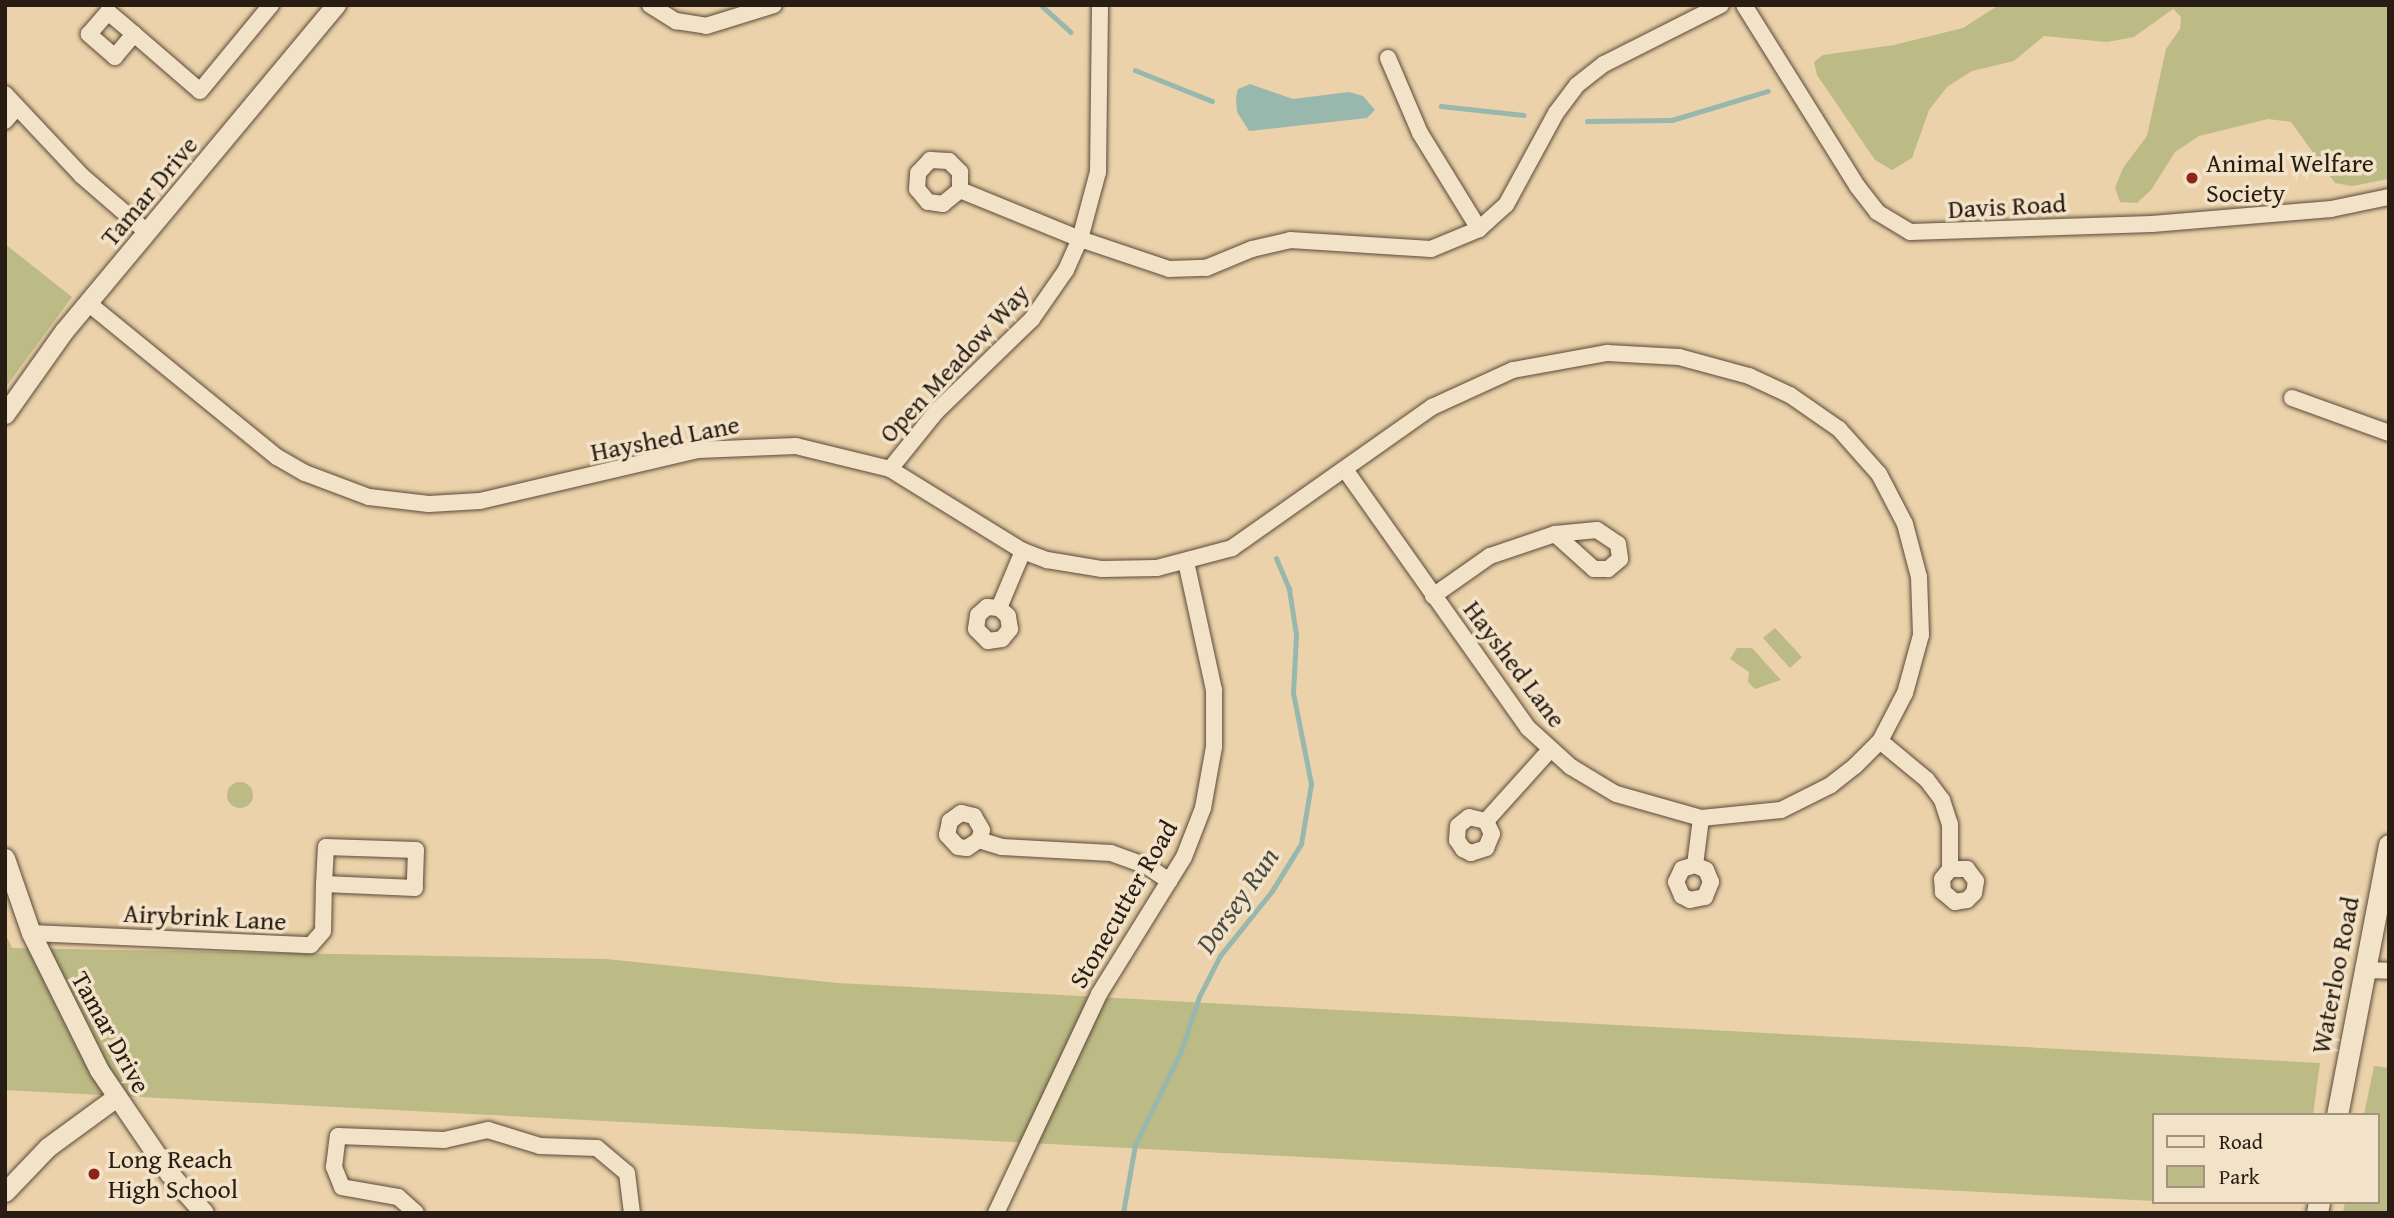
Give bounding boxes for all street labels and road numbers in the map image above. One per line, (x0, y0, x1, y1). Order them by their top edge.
street label: Tamar Drive (94, 130, 204, 252)
street label: Davis Road (1947, 187, 2067, 225)
street label: Open Meadow Way (873, 277, 1035, 449)
street label: Hayshed Lane (588, 408, 742, 468)
street label: Hayshed Lane (1457, 594, 1573, 734)
street label: Stonecutter Road (1062, 814, 1184, 994)
street label: Waterloo Road (2304, 894, 2366, 1056)
street label: Airybrink Lane (123, 897, 287, 937)
street label: Tamar Drive (65, 966, 157, 1098)

